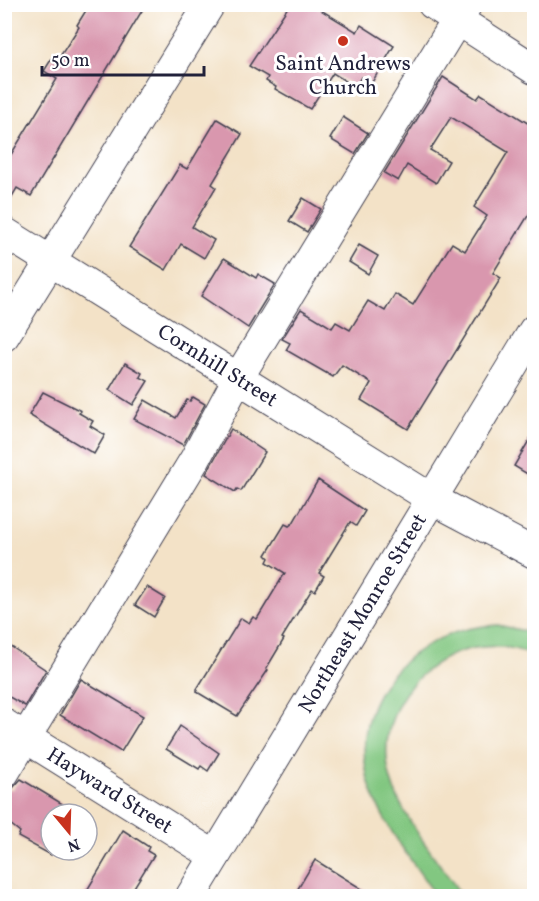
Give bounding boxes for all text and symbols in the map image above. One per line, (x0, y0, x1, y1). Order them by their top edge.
marker: Saint Andrews Church (336, 34, 350, 48)
scale bar (42, 39, 204, 77)
text: 50 m (51, 49, 90, 74)
place label: Saint Andrews Church (275, 50, 411, 103)
street label: Cornhill Street (151, 318, 283, 415)
street label: Northeast Monroe Street (292, 508, 435, 719)
street label: Hayward Street (41, 741, 178, 842)
north arrow (39, 802, 99, 862)
text: N (64, 832, 82, 857)

